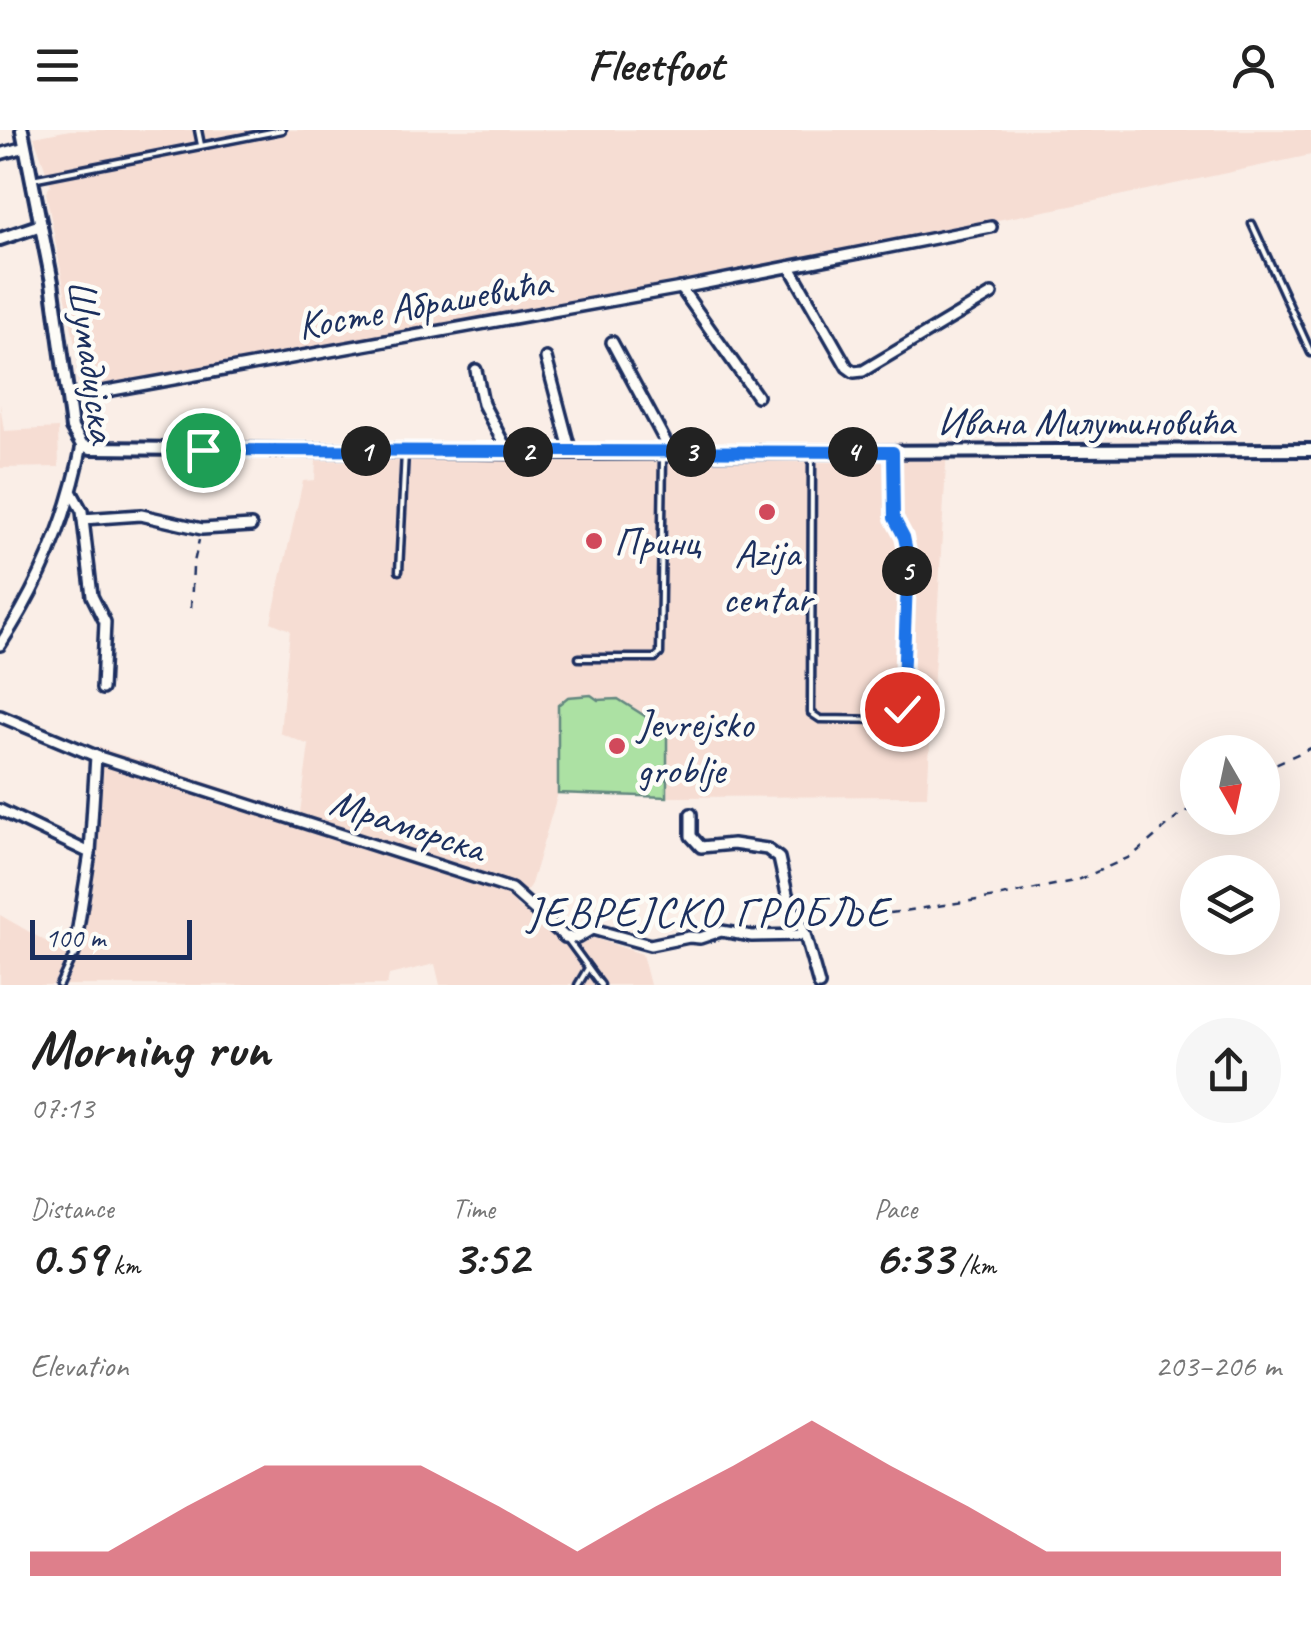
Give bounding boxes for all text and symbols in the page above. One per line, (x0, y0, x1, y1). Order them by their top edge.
text: Fleetfoot (588, 37, 723, 94)
icon: menu (30, 38, 85, 93)
icon: person (1226, 38, 1281, 93)
street label: Косте Абрашевића (294, 257, 557, 351)
street label: Шумадијска (56, 276, 129, 448)
street label: Ивана Милутиновића (938, 397, 1237, 447)
pin (161, 408, 246, 493)
icon: arrive (176, 423, 231, 478)
pin: 1 (341, 426, 391, 476)
pin: 2 (503, 427, 553, 477)
pin: 3 (666, 427, 716, 477)
pin: 4 (828, 427, 878, 477)
text: 1 (360, 433, 372, 468)
text: 2 (522, 434, 534, 469)
text: 3 (685, 434, 697, 469)
text: 4 (847, 434, 859, 469)
marker: Azija centar (756, 501, 778, 523)
place label: Принц (614, 517, 702, 567)
place label: Azija centar (723, 528, 815, 624)
marker: Принц (583, 530, 605, 552)
pin: 5 (882, 546, 932, 596)
text: 5 (901, 553, 913, 588)
pin (860, 667, 945, 752)
icon: check (875, 682, 930, 737)
place label: Jevrejsko groblje (635, 699, 755, 795)
marker: Jevrejsko groblje (606, 735, 628, 757)
north arrow (1180, 735, 1280, 835)
map controls (1180, 735, 1280, 955)
street label: Мраморска (324, 777, 495, 874)
button: layers (1180, 855, 1280, 955)
district label: ЈЕВРЕЈСКО ГРОБЉЕ (525, 886, 892, 939)
scale bar (30, 915, 192, 960)
text: 100 m (45, 920, 105, 955)
text: Morning run (30, 1014, 270, 1084)
button: share (1176, 1018, 1281, 1123)
text: 07:13 (30, 1087, 94, 1128)
text: Distance (30, 1191, 114, 1226)
text: Time (452, 1191, 495, 1226)
text: Pace (874, 1191, 917, 1226)
text: 0.59 (30, 1226, 106, 1289)
text: 3:52 (452, 1226, 529, 1289)
text: 6:33 (874, 1226, 952, 1289)
text: km (106, 1247, 140, 1282)
text: /km (952, 1247, 996, 1282)
text: Elevation (30, 1345, 128, 1386)
text: 203–206 m (1155, 1345, 1281, 1386)

